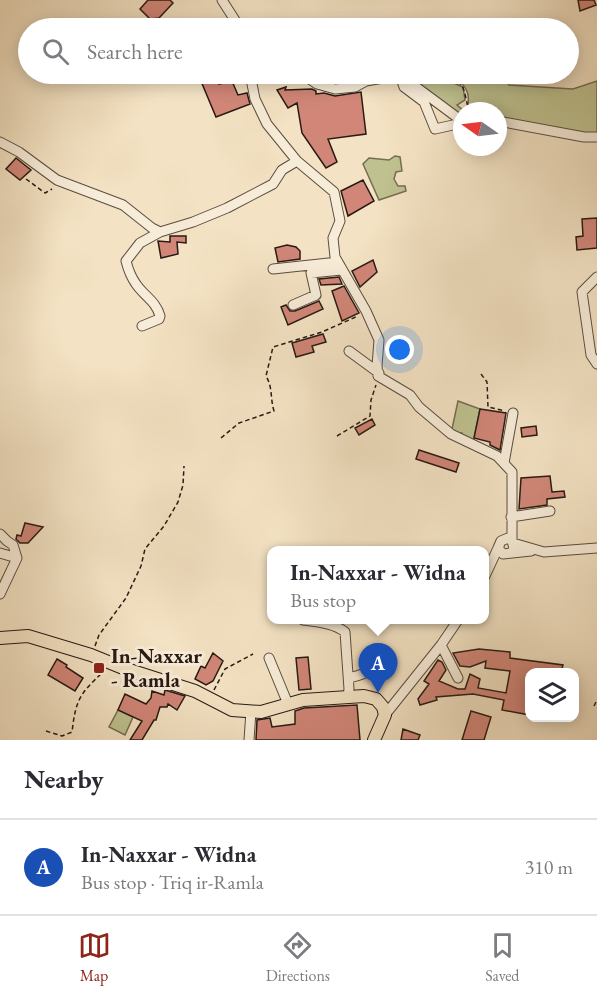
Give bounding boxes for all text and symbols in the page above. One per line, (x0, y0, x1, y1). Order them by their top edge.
search box (18, 18, 579, 84)
icon: search (39, 35, 72, 68)
text: Search here (87, 37, 182, 66)
north arrow (453, 102, 507, 156)
your location (385, 335, 414, 364)
popup (267, 546, 489, 624)
text: In-Naxxar - Widna (290, 558, 466, 587)
text: Bus stop (290, 587, 356, 613)
place label: In-Naxxar - Ramla (111, 642, 202, 693)
pin: A (358, 644, 398, 693)
marker: In-Naxxar - Ramla (92, 661, 106, 675)
map controls (525, 668, 579, 722)
button: layers (525, 668, 579, 722)
text: Nearby (24, 762, 104, 796)
text: In-Naxxar - Widna (81, 840, 256, 869)
text: A (36, 854, 51, 880)
text: 310 m (525, 854, 573, 880)
text: Bus stop · Triq ir-Ramla (81, 869, 264, 895)
tab: Map (78, 929, 111, 986)
tab: Directions (266, 929, 330, 986)
tab: Saved (485, 929, 519, 986)

